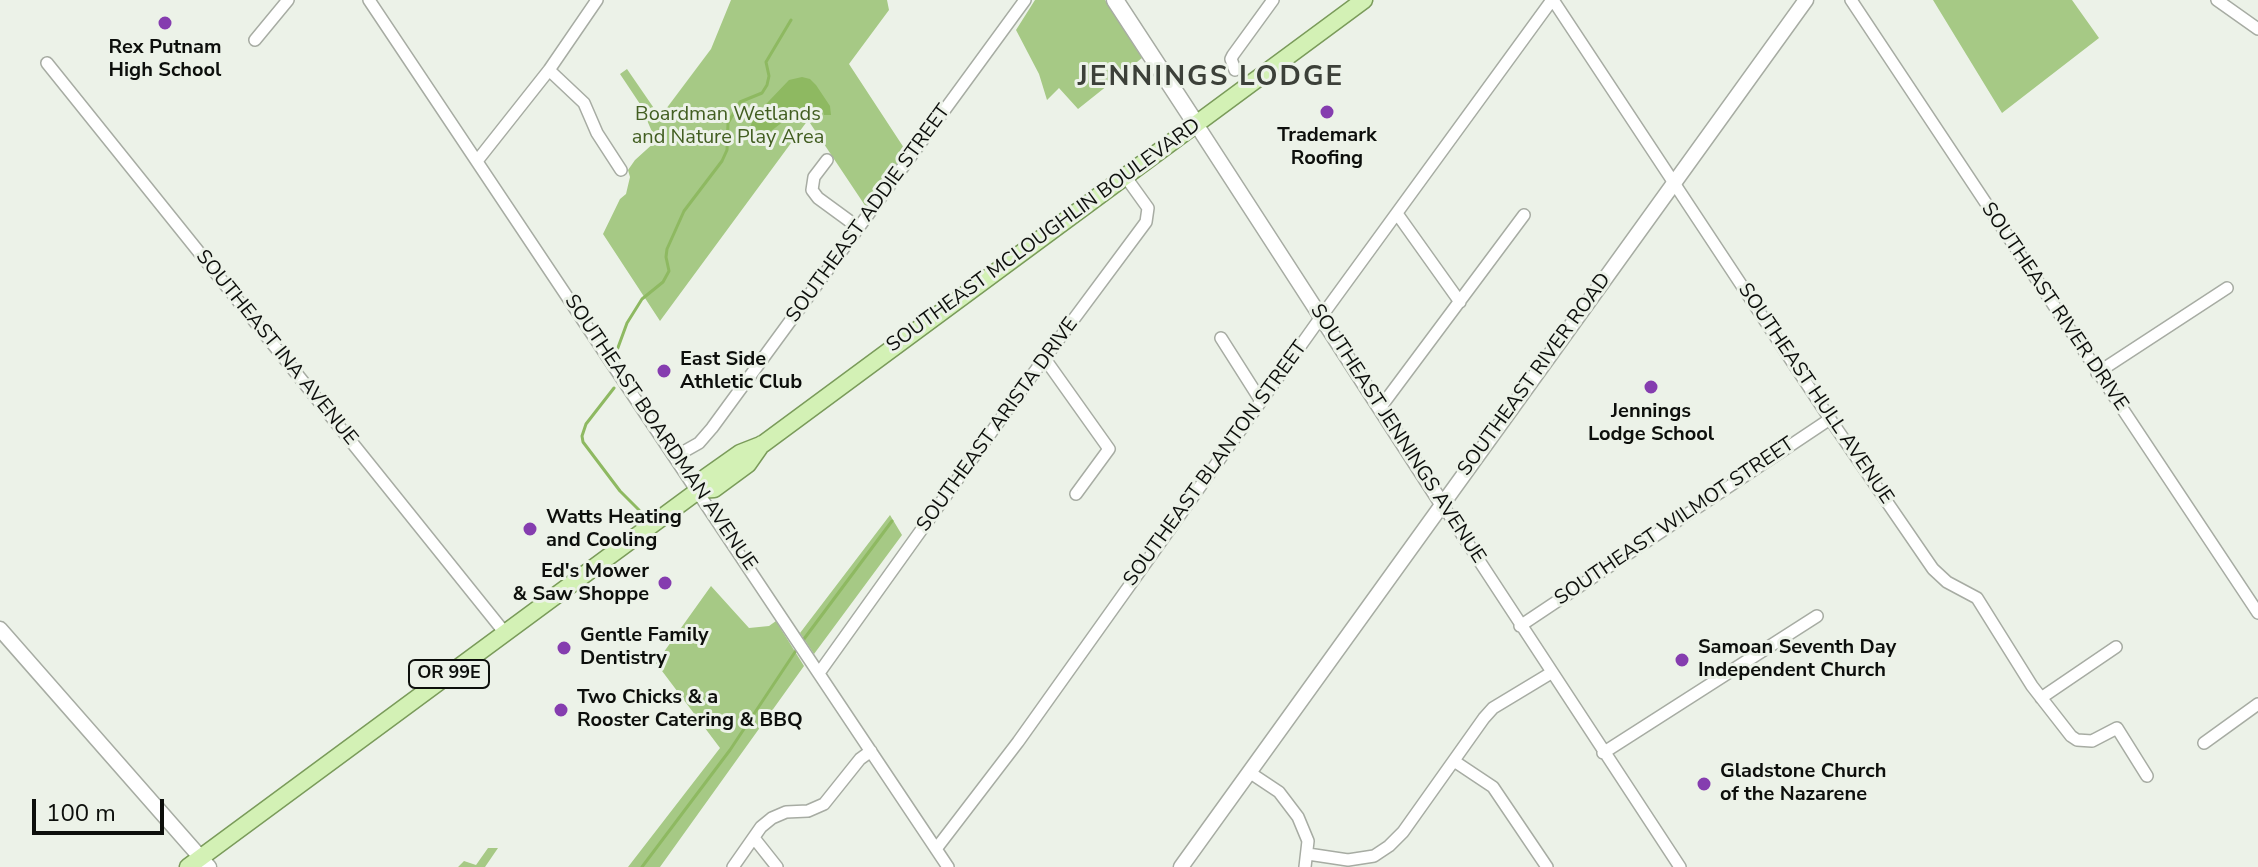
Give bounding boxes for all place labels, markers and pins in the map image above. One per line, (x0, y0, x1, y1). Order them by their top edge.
marker: Rex Putnam High School (156, 14, 174, 32)
place label: Rex Putnam High School (109, 36, 221, 83)
marker: Trademark Roofing (1318, 103, 1336, 121)
place label: Trademark Roofing (1277, 124, 1377, 171)
place label: East Side Athletic Club (680, 348, 802, 395)
marker: East Side Athletic Club (655, 362, 673, 380)
marker: Jennings Lodge School (1642, 378, 1660, 396)
place label: Jennings Lodge School (1588, 400, 1714, 447)
place label: Watts Heating and Cooling (546, 506, 682, 553)
marker: Watts Heating and Cooling (521, 520, 539, 538)
place label: Ed's Mower & Saw Shoppe (512, 560, 649, 607)
marker: Ed's Mower & Saw Shoppe (656, 574, 674, 592)
place label: Gentle Family Dentistry (580, 624, 709, 671)
place label: Samoan Seventh Day Independent Church (1698, 636, 1896, 683)
marker: Gentle Family Dentistry (555, 639, 573, 657)
marker: Samoan Seventh Day Independent Church (1673, 651, 1691, 669)
place label: Two Chicks & a Rooster Catering & BBQ (577, 686, 803, 733)
marker: Two Chicks & a Rooster Catering & BBQ (552, 701, 570, 719)
place label: Gladstone Church of the Nazarene (1720, 760, 1886, 807)
marker: Gladstone Church of the Nazarene (1695, 775, 1713, 793)

